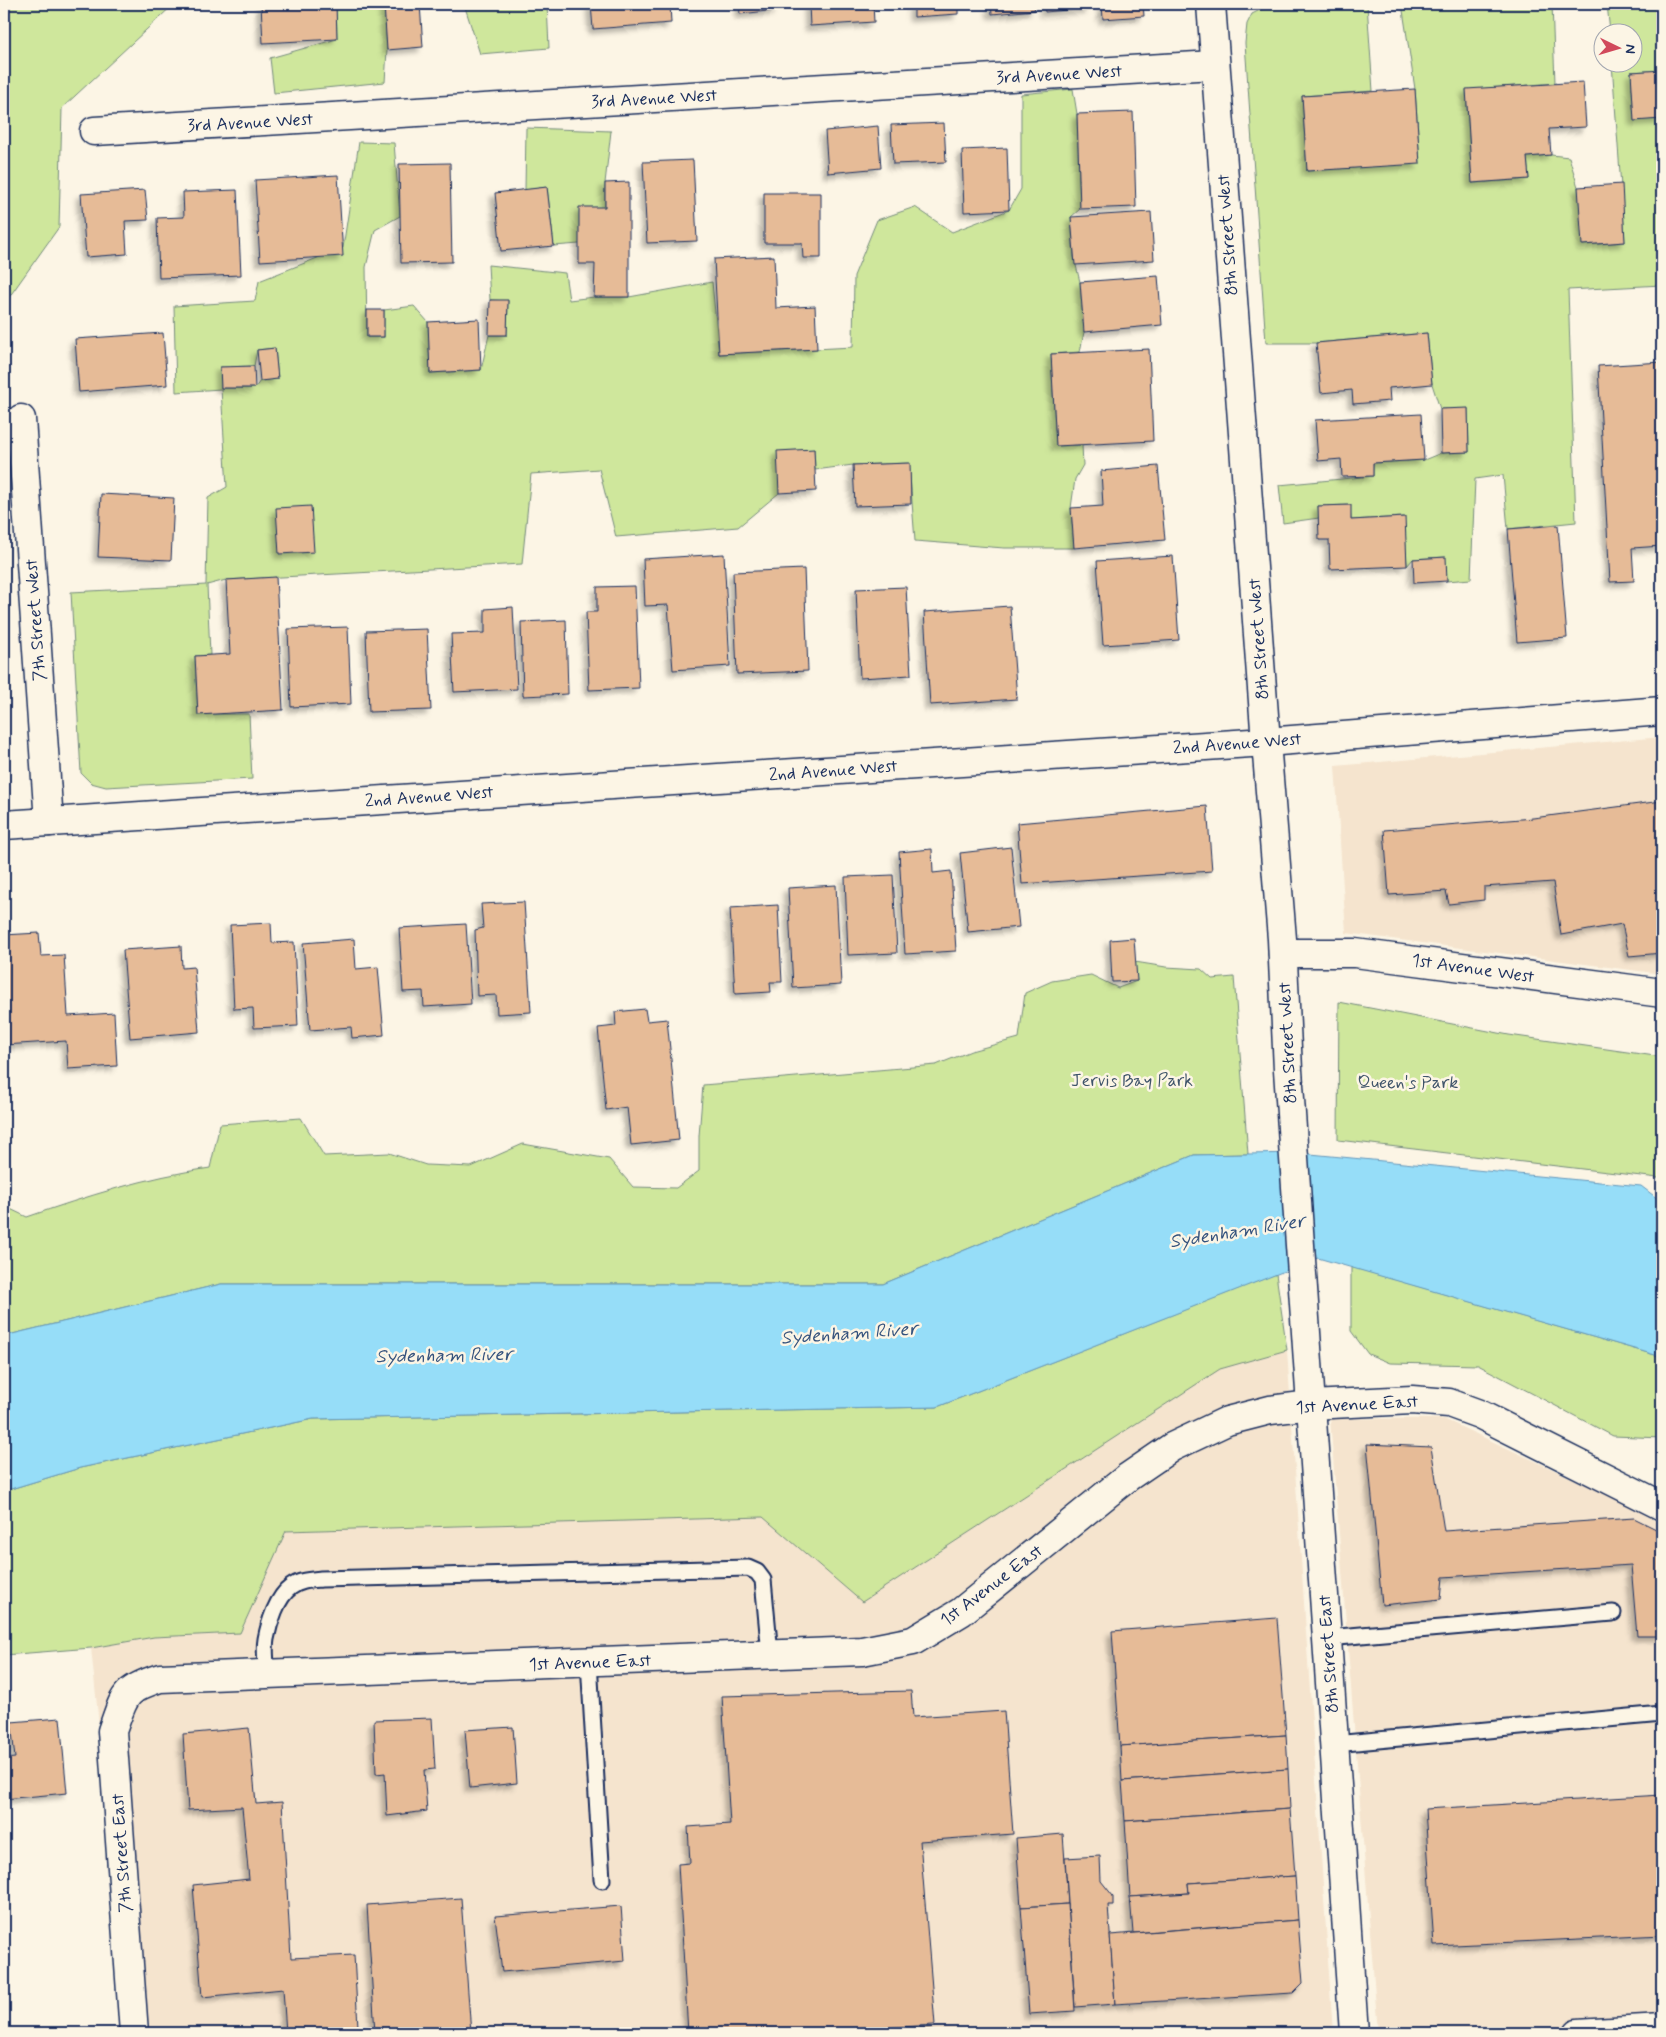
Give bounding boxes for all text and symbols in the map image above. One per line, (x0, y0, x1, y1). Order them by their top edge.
north arrow (1594, 22, 1644, 72)
text: N (1621, 44, 1639, 54)
street label: 3rd Avenue West (995, 60, 1123, 90)
street label: 3rd Avenue West (590, 84, 718, 114)
street label: 3rd Avenue West (186, 108, 314, 138)
street label: 8th Street West (1212, 173, 1244, 296)
street label: 7th Street West (20, 557, 52, 682)
street label: 8th Street West (1243, 577, 1275, 700)
street label: 2nd Avenue West (1172, 727, 1303, 760)
street label: 2nd Avenue West (768, 754, 899, 787)
street label: 2nd Avenue West (364, 780, 495, 813)
street label: 1st Avenue West (1410, 949, 1536, 990)
street label: 8th Street West (1273, 981, 1303, 1104)
park label: Jervis Bay Park (1071, 1069, 1193, 1093)
park label: Queen's Park (1358, 1071, 1458, 1095)
water label: Sydenham River (1168, 1208, 1310, 1255)
water label: Sydenham River (780, 1316, 921, 1351)
water label: Sydenham River (375, 1342, 516, 1369)
street label: 1st Avenue East (1295, 1390, 1419, 1420)
street label: 1st Avenue East (935, 1539, 1048, 1632)
street label: 8th Street East (1313, 1593, 1345, 1714)
street label: 1st Avenue East (528, 1649, 652, 1677)
street label: 7th Street East (106, 1792, 138, 1913)

